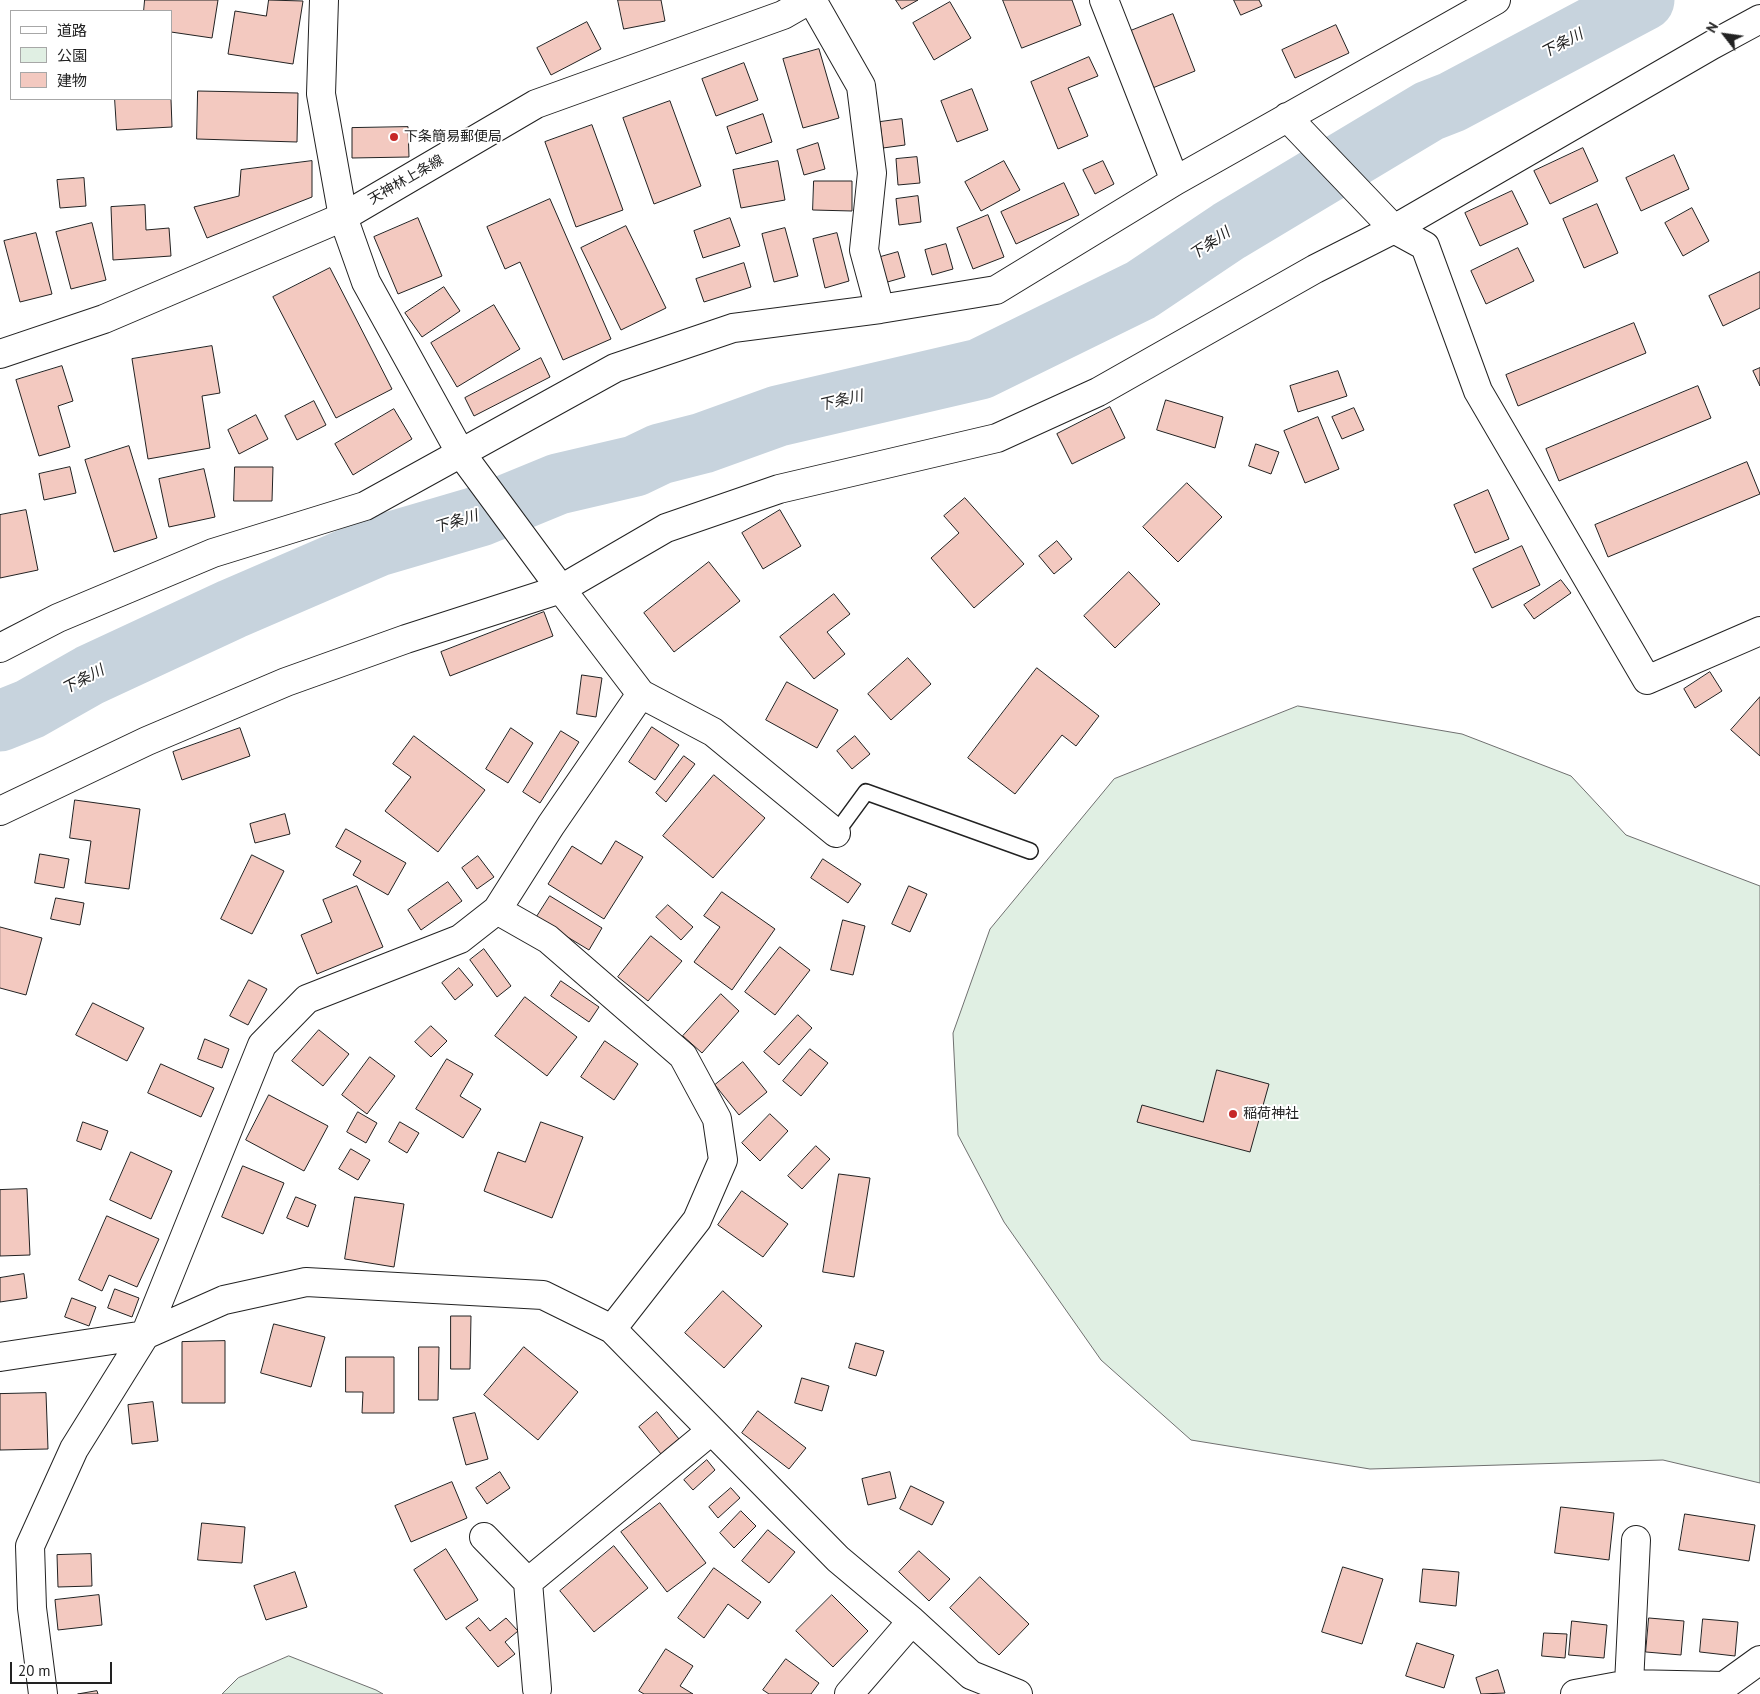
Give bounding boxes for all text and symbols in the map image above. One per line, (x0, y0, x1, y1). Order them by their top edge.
legend (10, 10, 172, 100)
north arrow (1700, 10, 1750, 60)
text: N (1702, 19, 1722, 36)
text: 道路 (57, 21, 87, 40)
water label: 下条川 (1538, 25, 1586, 63)
text: 公園 (57, 46, 87, 65)
text: 建物 (57, 71, 87, 90)
place label: 下条簡易郵便局 (404, 129, 502, 145)
marker: 下条簡易郵便局 (388, 131, 400, 143)
street label: 天神林上条線 (365, 152, 447, 208)
water label: 下条川 (1186, 224, 1234, 264)
water label: 下条川 (817, 387, 865, 415)
water label: 下条川 (432, 507, 480, 537)
water label: 下条川 (59, 661, 107, 699)
place label: 稲荷神社 (1243, 1106, 1299, 1122)
marker: 稲荷神社 (1227, 1108, 1239, 1120)
scale bar (12, 1652, 115, 1684)
text: 20 m (18, 1661, 51, 1680)

